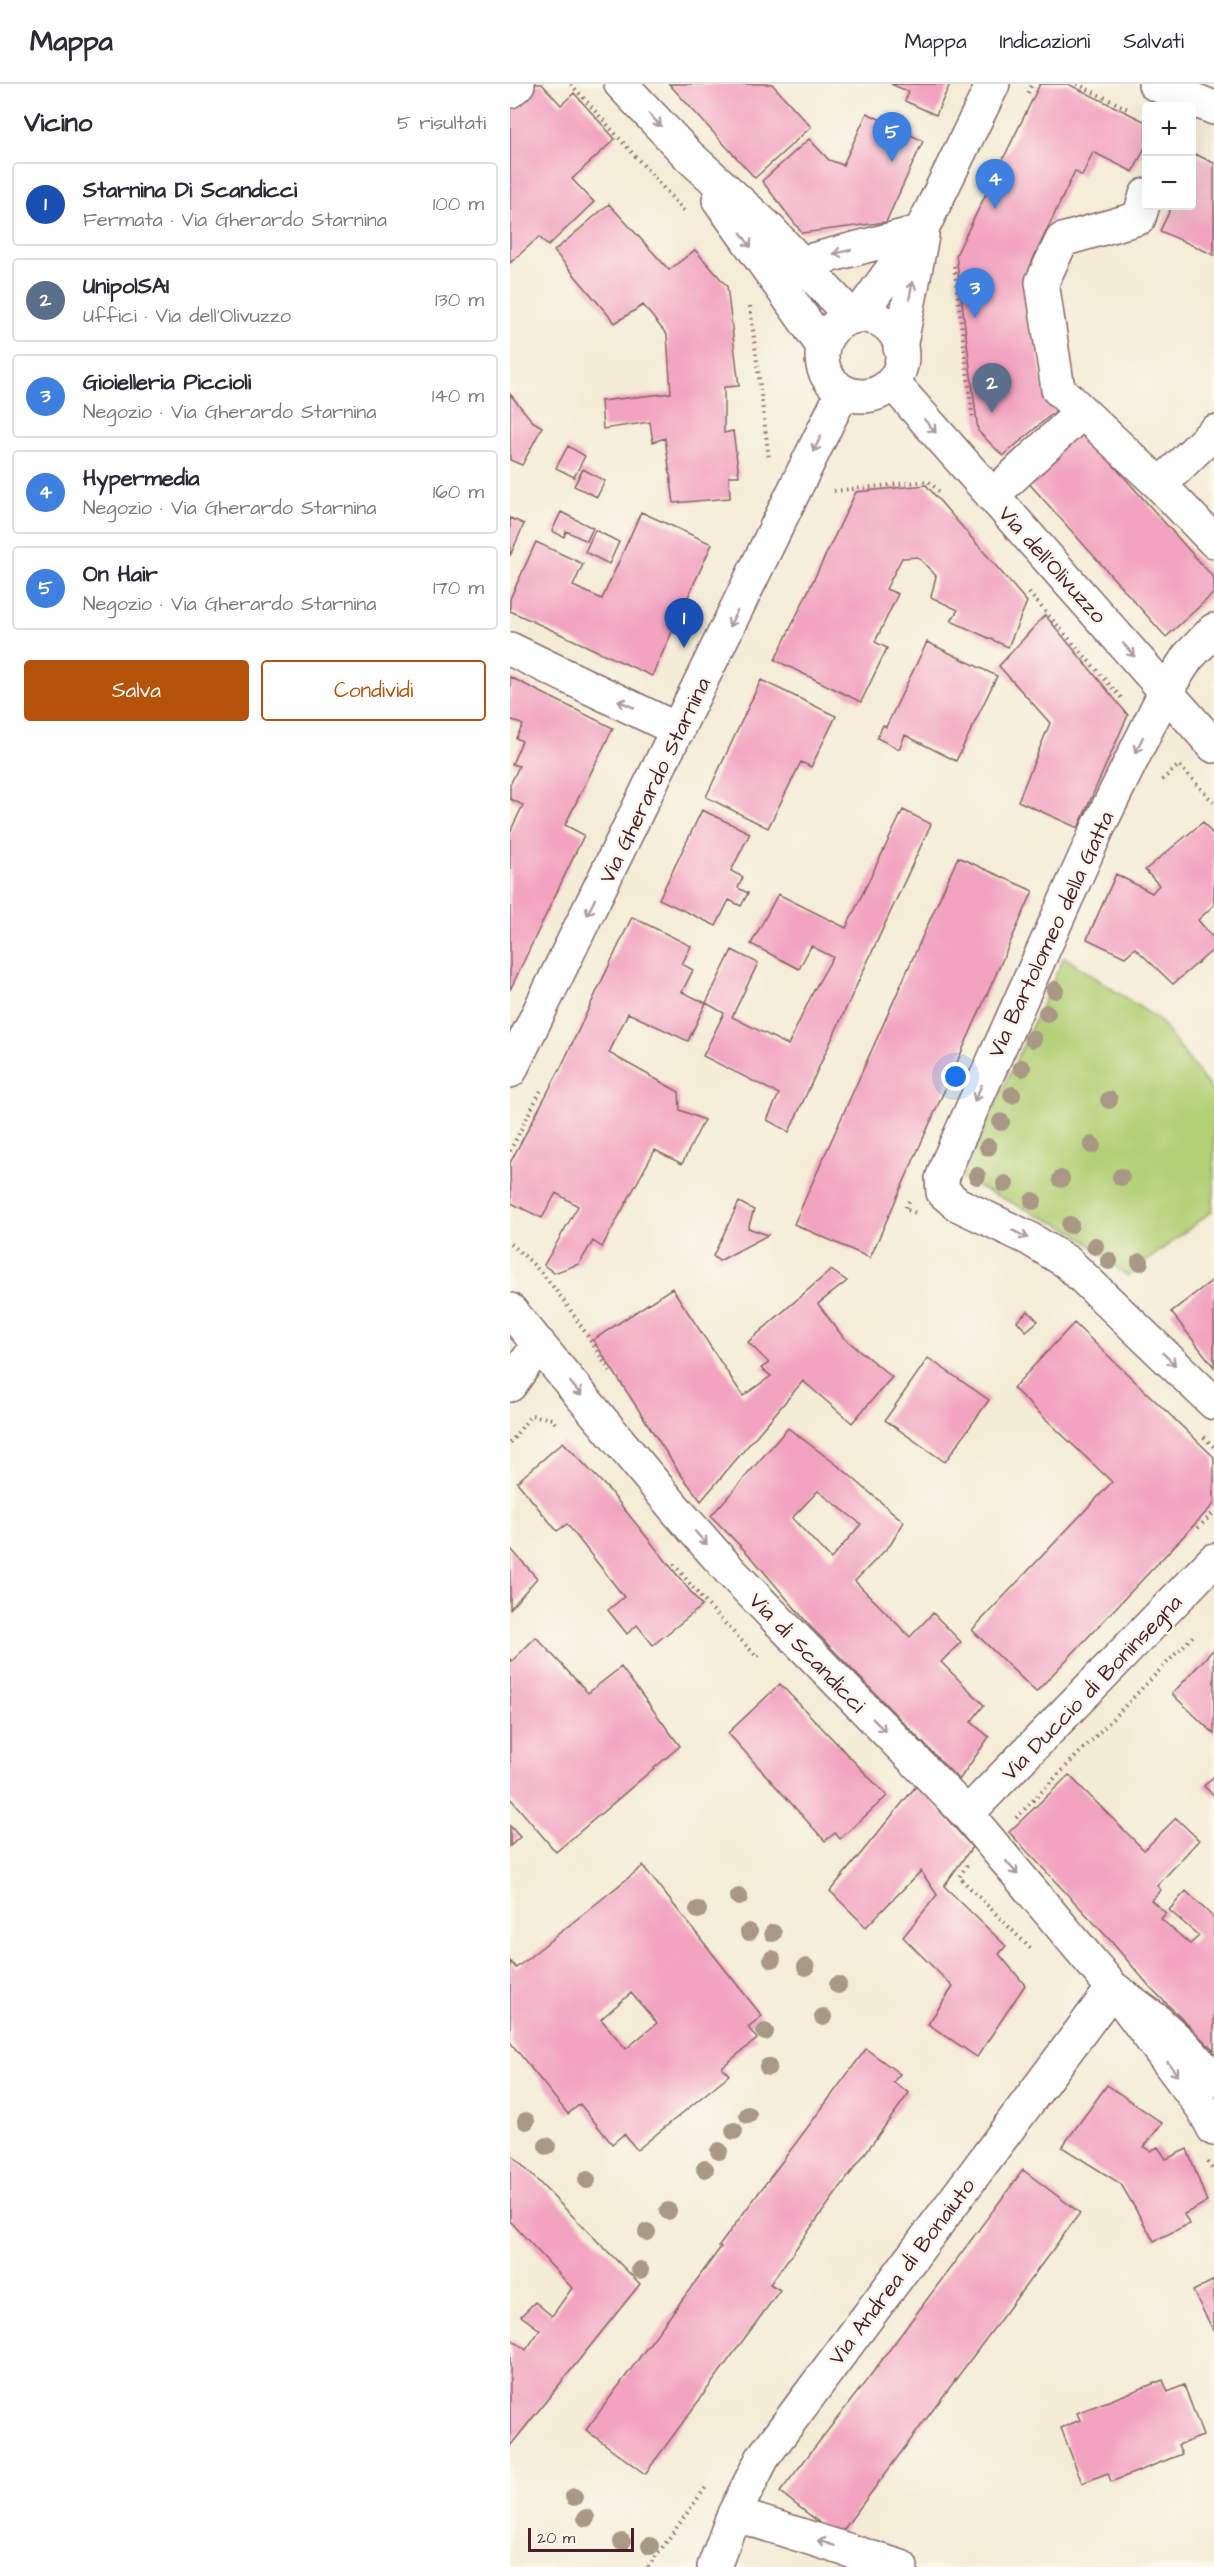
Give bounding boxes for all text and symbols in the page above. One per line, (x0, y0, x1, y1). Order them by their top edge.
text: Mappa (30, 22, 113, 61)
text: Mappa (904, 27, 967, 56)
text: Indicazioni (1000, 27, 1090, 56)
text: Salvati (1123, 27, 1184, 56)
map controls (1142, 102, 1196, 210)
button: + (1142, 102, 1196, 156)
text: Vicino (24, 105, 92, 141)
text: 5 risultati (397, 109, 486, 137)
pin: 5 (872, 112, 911, 162)
one-way arrow (648, 113, 662, 128)
button: − (1142, 156, 1196, 210)
pin: 4 (976, 160, 1014, 209)
text: Starnina Di Scandicci (83, 175, 297, 206)
text: 1 (44, 190, 47, 218)
text: 100 m (433, 190, 484, 218)
text: Fermata · Via Gherardo Starnina (83, 206, 387, 234)
one-way arrow (740, 231, 752, 247)
one-way arrow (832, 247, 851, 258)
pin: 3 (956, 268, 994, 318)
text: UnipolSAI (83, 271, 169, 302)
one-way arrow (906, 281, 917, 301)
text: 2 (40, 286, 51, 314)
text: 130 m (435, 286, 484, 314)
text: Uffici · Via dell'Olivuzzo (83, 302, 291, 330)
pin: 2 (972, 364, 1012, 413)
text: Gioielleria Piccioli (83, 367, 251, 398)
text: 3 (40, 382, 51, 410)
text: 140 m (432, 382, 484, 410)
text: Negozio · Via Gherardo Starnina (83, 398, 376, 426)
one-way arrow (923, 418, 937, 433)
one-way arrow (811, 434, 823, 452)
text: Hypermedia (83, 463, 200, 494)
text: 4 (39, 478, 52, 506)
text: 160 m (433, 478, 484, 506)
text: Negozio · Via Gherardo Starnina (83, 494, 376, 522)
street label: Via dell'Olivuzzo (990, 499, 1114, 631)
text: On Hair (83, 559, 158, 590)
text: 5 (38, 574, 53, 602)
text: 170 m (433, 574, 484, 602)
text: Negozio · Via Gherardo Starnina (83, 590, 376, 618)
pin: 1 (664, 598, 704, 648)
one-way arrow (726, 610, 738, 628)
one-way arrow (1122, 642, 1136, 657)
button: Salva (24, 660, 249, 721)
button: Condividi (261, 660, 486, 721)
street label: Via Gherardo Starnina (592, 672, 719, 889)
one-way arrow (617, 698, 635, 710)
one-way arrow (1133, 735, 1145, 753)
street label: Via Bartolomeo della Gatta (980, 806, 1122, 1063)
one-way arrow (584, 898, 596, 916)
your location (941, 1062, 970, 1091)
one-way arrow (972, 1083, 983, 1102)
one-way arrow (1011, 1229, 1029, 1241)
one-way arrow (1161, 1352, 1176, 1367)
one-way arrow (569, 1381, 583, 1396)
one-way arrow (694, 1531, 708, 1546)
street label: Via di Scandicci (741, 1586, 872, 1720)
street label: Via Duccio di Boninsegna (995, 1588, 1190, 1789)
one-way arrow (872, 1718, 887, 1733)
one-way arrow (1005, 1860, 1019, 1875)
one-way arrow (1167, 2060, 1179, 2076)
street label: Via Andrea di Bonaiuto (822, 2171, 983, 2372)
scale bar (528, 2525, 634, 2552)
text: 20 m (537, 2527, 575, 2549)
one-way arrow (817, 2537, 836, 2548)

